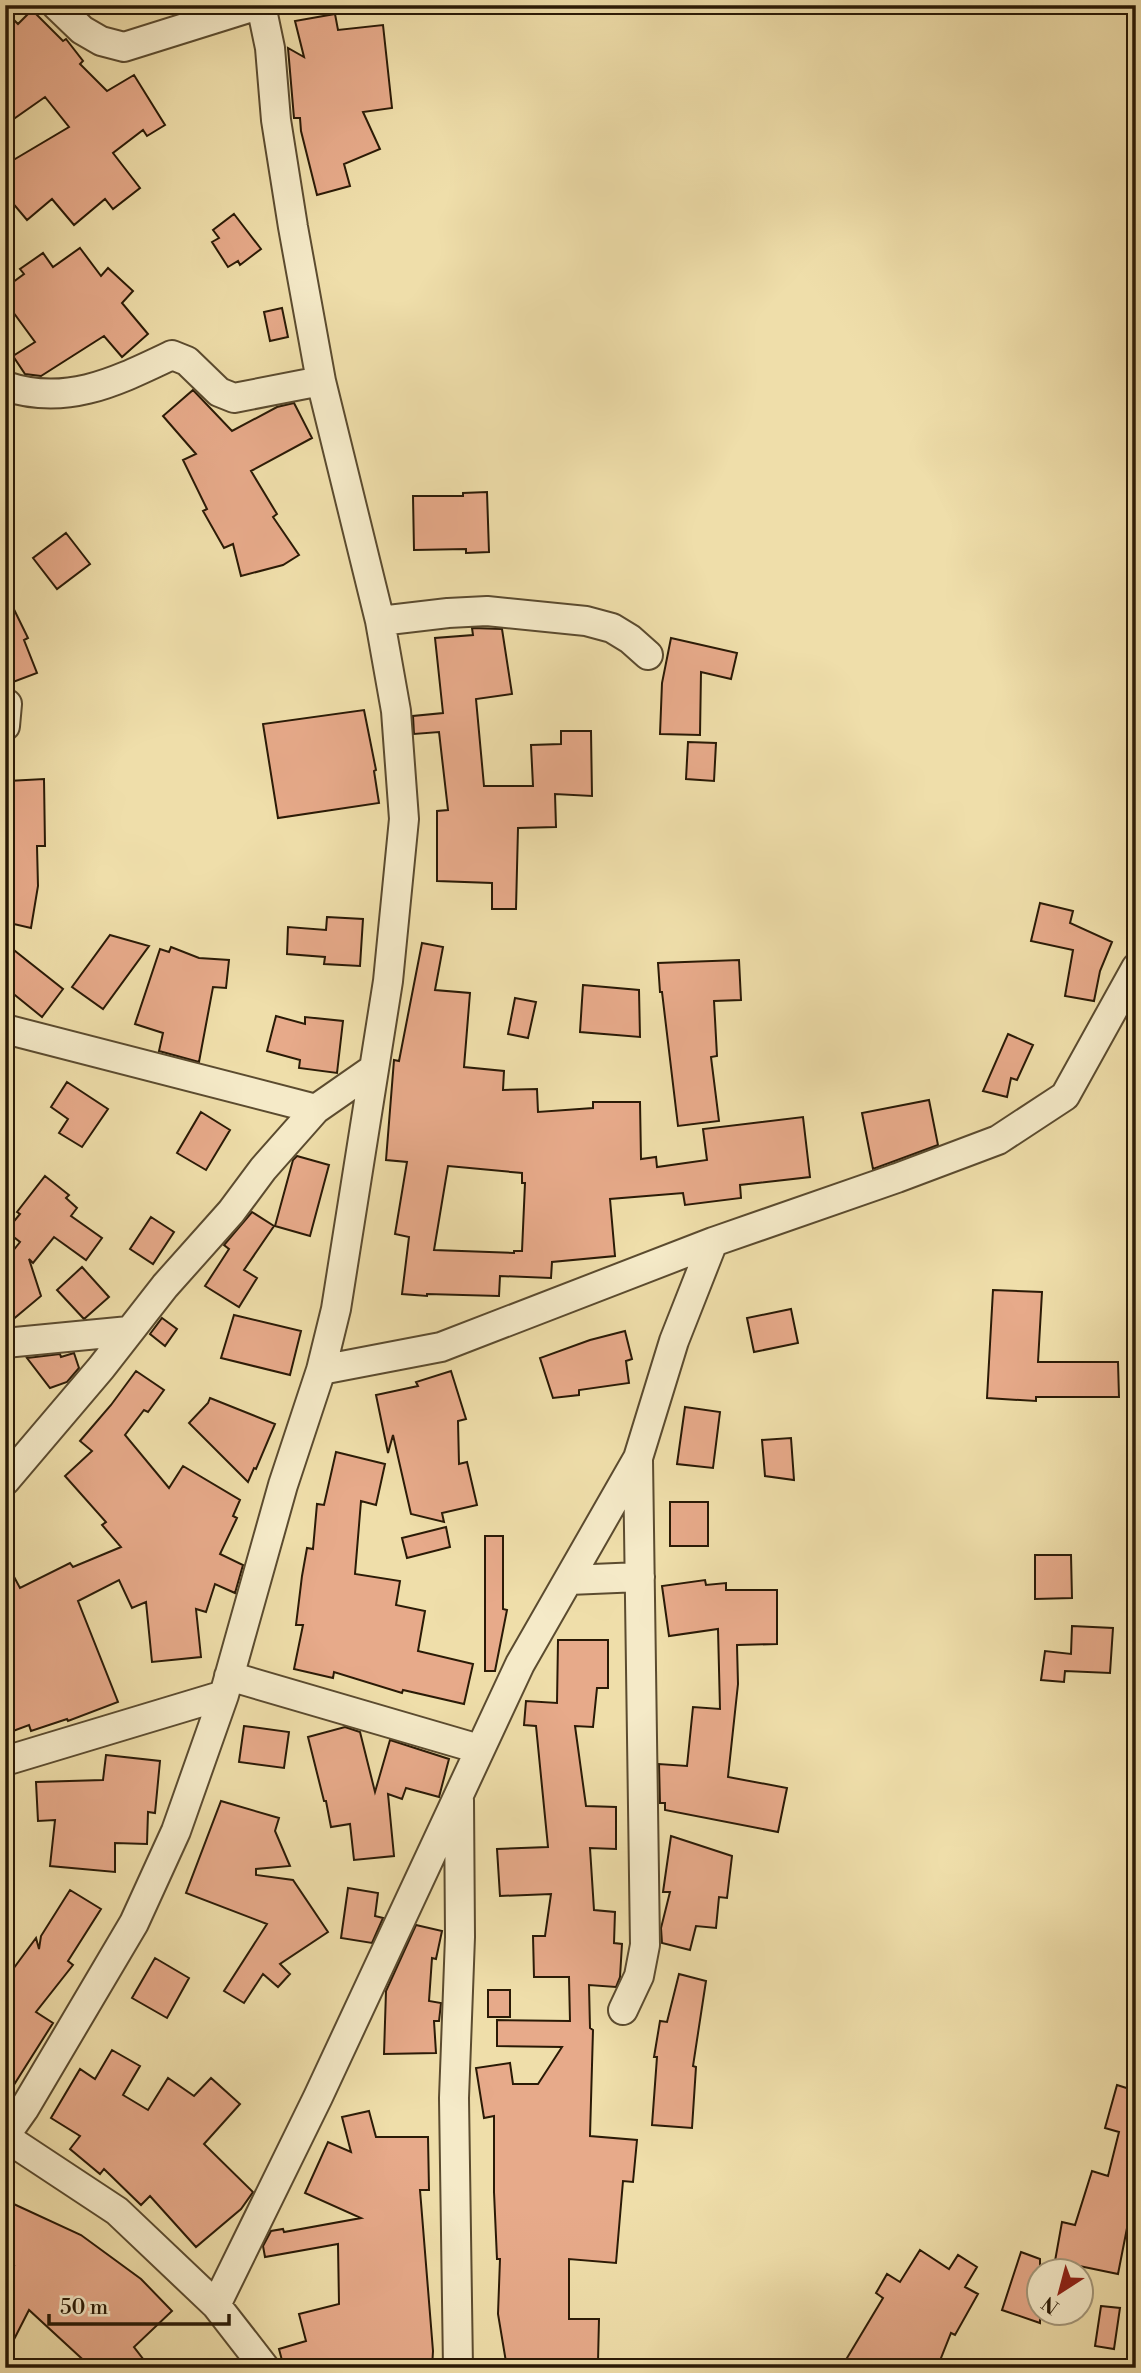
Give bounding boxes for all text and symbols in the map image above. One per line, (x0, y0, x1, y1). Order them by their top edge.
north arrow (1026, 2258, 1096, 2328)
scale bar (49, 2282, 229, 2326)
text: N (1037, 2291, 1064, 2319)
text: 50 m (60, 2295, 108, 2321)

